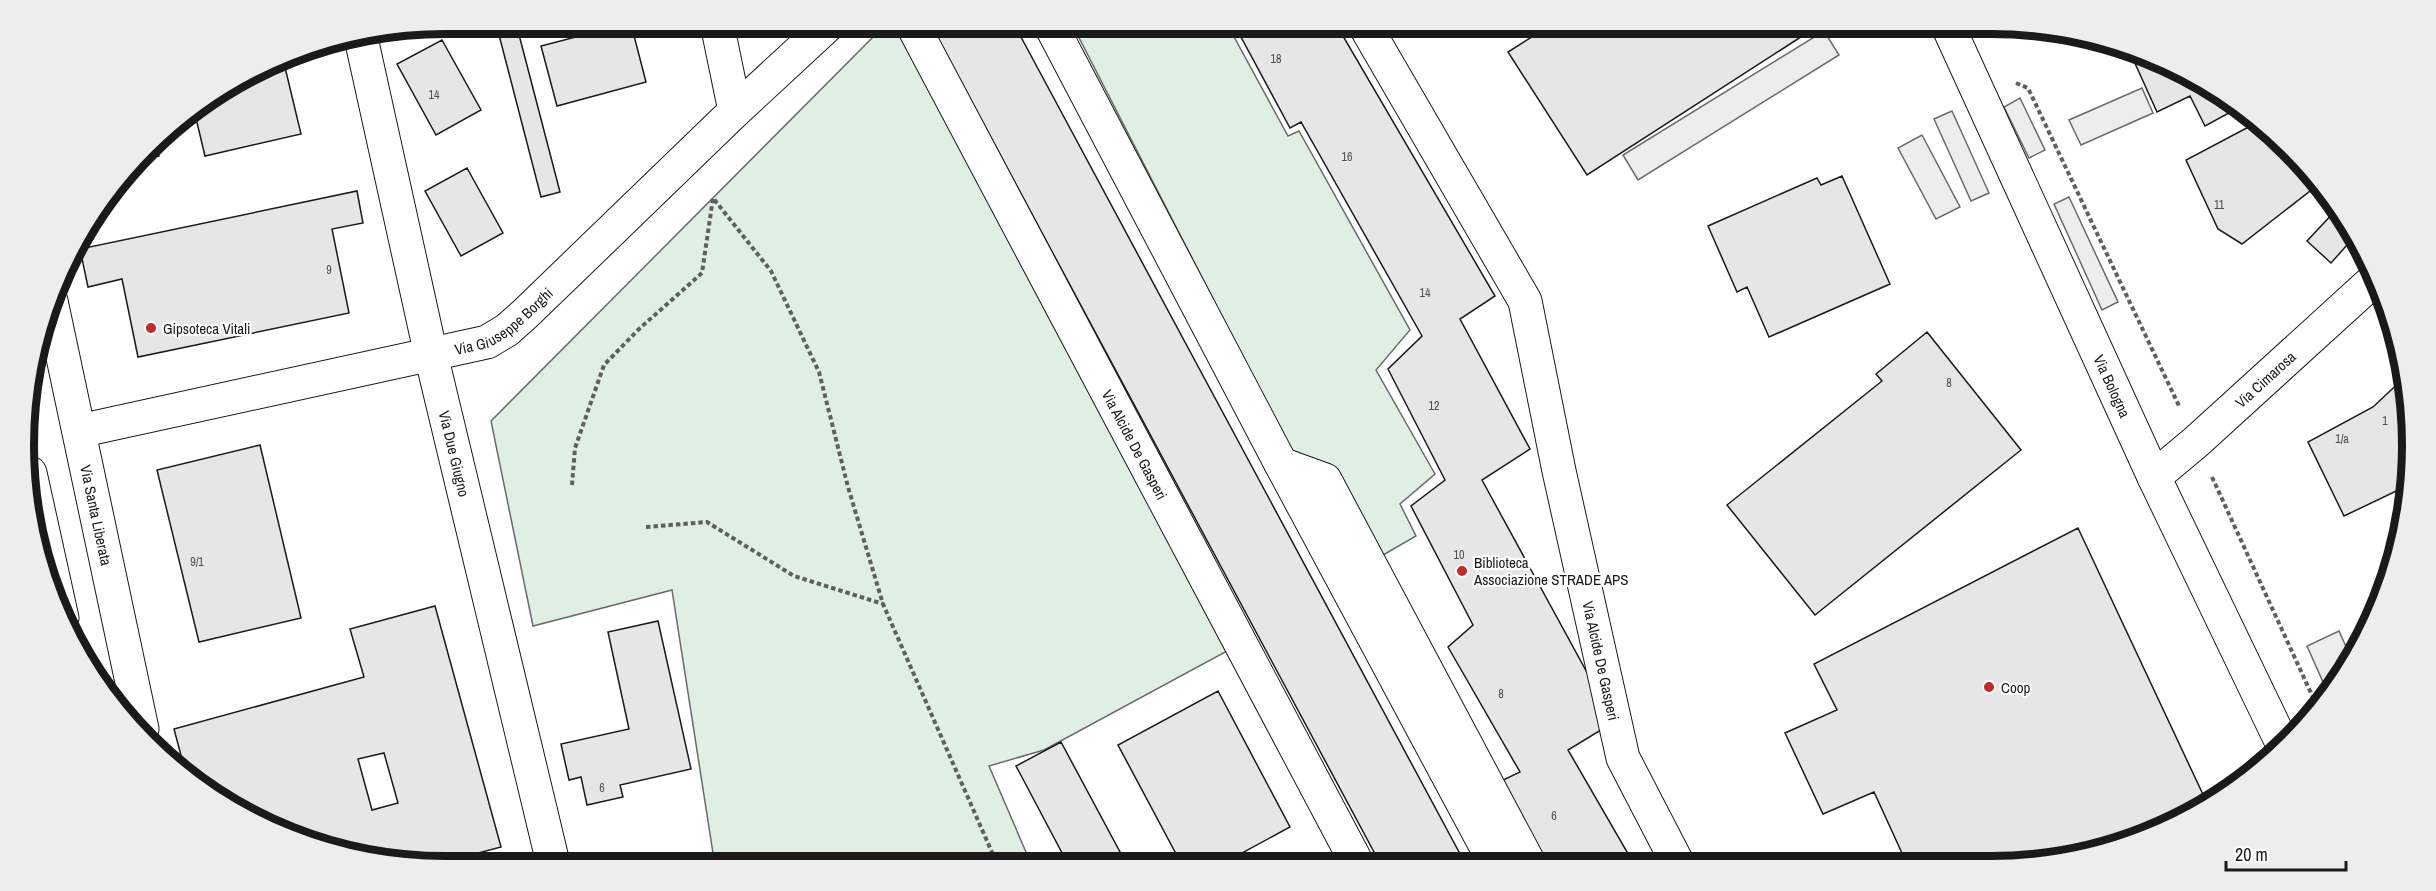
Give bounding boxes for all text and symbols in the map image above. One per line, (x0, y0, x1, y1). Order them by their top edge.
house number: 18 (1271, 51, 1281, 67)
house number: 14 (429, 87, 440, 103)
house number: 16 (1342, 149, 1352, 165)
house number: 11 (2214, 197, 2225, 213)
house number: 9 (326, 262, 332, 278)
street label: Via Giuseppe Borghi (453, 283, 557, 359)
house number: 14 (1420, 285, 1431, 301)
place label: Gipsoteca Vitali (163, 318, 250, 339)
marker: Gipsoteca Vitali (144, 321, 158, 335)
street label: Via Cimarosa (2230, 346, 2300, 412)
street label: Via Bologna (2089, 351, 2136, 421)
house number: 8 (1946, 375, 1952, 391)
street label: Via Alcide De Gasperi (1097, 386, 1173, 503)
house number: 12 (1429, 398, 1439, 414)
street label: Via Due Giugno (434, 408, 475, 499)
house number: 1 (2382, 413, 2388, 429)
house number: 1/a (2335, 431, 2349, 447)
street label: Via Santa Liberata (76, 463, 118, 568)
house number: 10 (1454, 547, 1464, 563)
place label: Biblioteca Associazione STRADE APS (1473, 552, 1629, 590)
house number: 9/1 (190, 554, 204, 570)
marker: Biblioteca Associazione STRADE APS (1455, 564, 1469, 578)
street label: Via Alcide De Gasperi (1578, 599, 1625, 722)
place label: Coop (2001, 677, 2031, 698)
marker: Coop (1982, 680, 1996, 694)
house number: 8 (1498, 686, 1504, 702)
house number: 6 (599, 780, 605, 796)
house number: 6 (1551, 808, 1557, 824)
scale bar (2226, 834, 2346, 872)
text: 20 m (2235, 842, 2268, 867)

